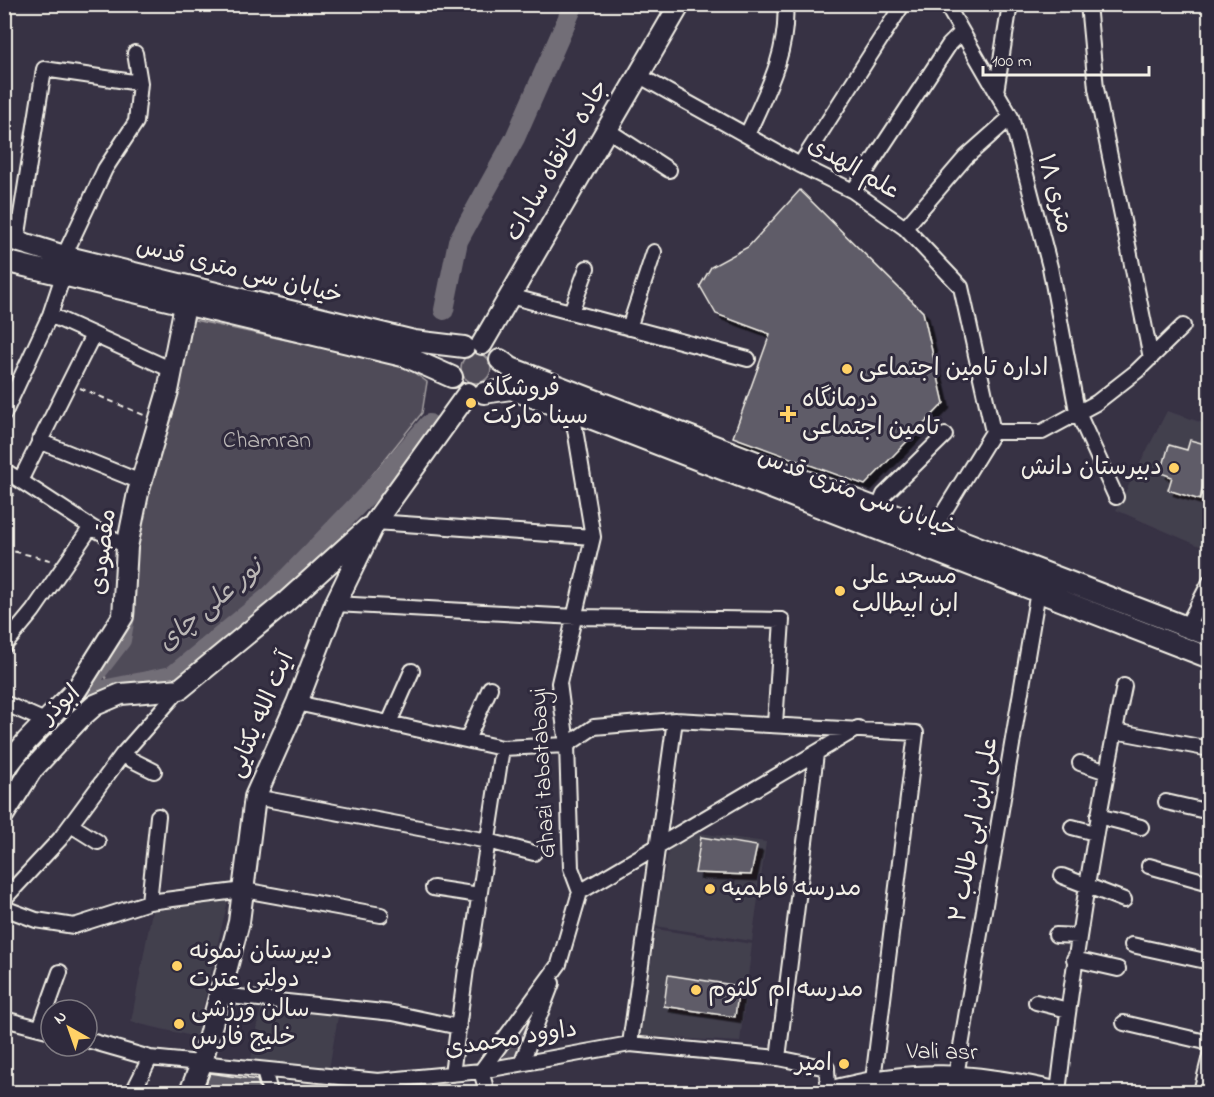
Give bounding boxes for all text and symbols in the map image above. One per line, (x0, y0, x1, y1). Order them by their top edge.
scale bar (983, 39, 1150, 77)
text: 100 m (992, 49, 1032, 75)
street label: جاده خانقاه سادات (497, 74, 619, 248)
street label: علم الهدی (800, 128, 906, 210)
street label: ۱۸ متری (1027, 150, 1081, 238)
street label: خیابان سی متری قدس (132, 229, 346, 315)
place label: اداره تامین اجتماعی (859, 352, 1048, 387)
marker: اداره تامین اجتماعی (840, 362, 854, 376)
place label: فروشگاه سینا مارکت (483, 372, 588, 435)
place label: درمانگاه تامین اجتماعی (802, 383, 941, 446)
marker: فروشگاه سینا مارکت (464, 396, 478, 410)
marker: درمانگاه تامین اجتماعی (779, 405, 797, 423)
park label: Chamran (223, 424, 311, 459)
street label: خیابان سی متری قدس (752, 440, 962, 548)
place label: دبیرستان دانش (1021, 451, 1162, 486)
marker: دبیرستان دانش (1167, 461, 1181, 475)
street label: مقصودی (81, 507, 127, 597)
water label: نور علی چای (150, 548, 275, 662)
place label: مسجد علی ابن ابیطالب (852, 560, 958, 623)
marker: مسجد علی ابن ابیطالب (833, 584, 847, 598)
street label: آیت الله یکتایی (220, 645, 305, 784)
street label: ابوذر (31, 677, 89, 734)
street label: Ghazi tabatabayi (522, 687, 567, 859)
street label: علی ابن ابی طالب ۲ (942, 735, 1008, 925)
place label: مدرسه فاطمیه (722, 872, 861, 907)
marker: مدرسه فاطمیه (703, 882, 717, 896)
place label: دبیرستان نمونه دولتی عترت (189, 935, 332, 998)
marker: دبیرستان نمونه دولتی عترت (170, 959, 184, 973)
place label: مدرسه ام کلثوم (708, 973, 864, 1008)
marker: مدرسه ام کلثوم (689, 983, 703, 997)
place label: سالن ورزشی خلیج فارس (191, 993, 310, 1056)
north arrow (39, 998, 99, 1058)
text: N (49, 1005, 73, 1031)
street label: داوود محمدی (442, 1012, 580, 1068)
marker: سالن ورزشی خلیج فارس (172, 1017, 186, 1031)
street label: Vali asr (905, 1035, 978, 1071)
place label: امیر (793, 1047, 832, 1082)
marker: امیر (837, 1057, 851, 1071)

